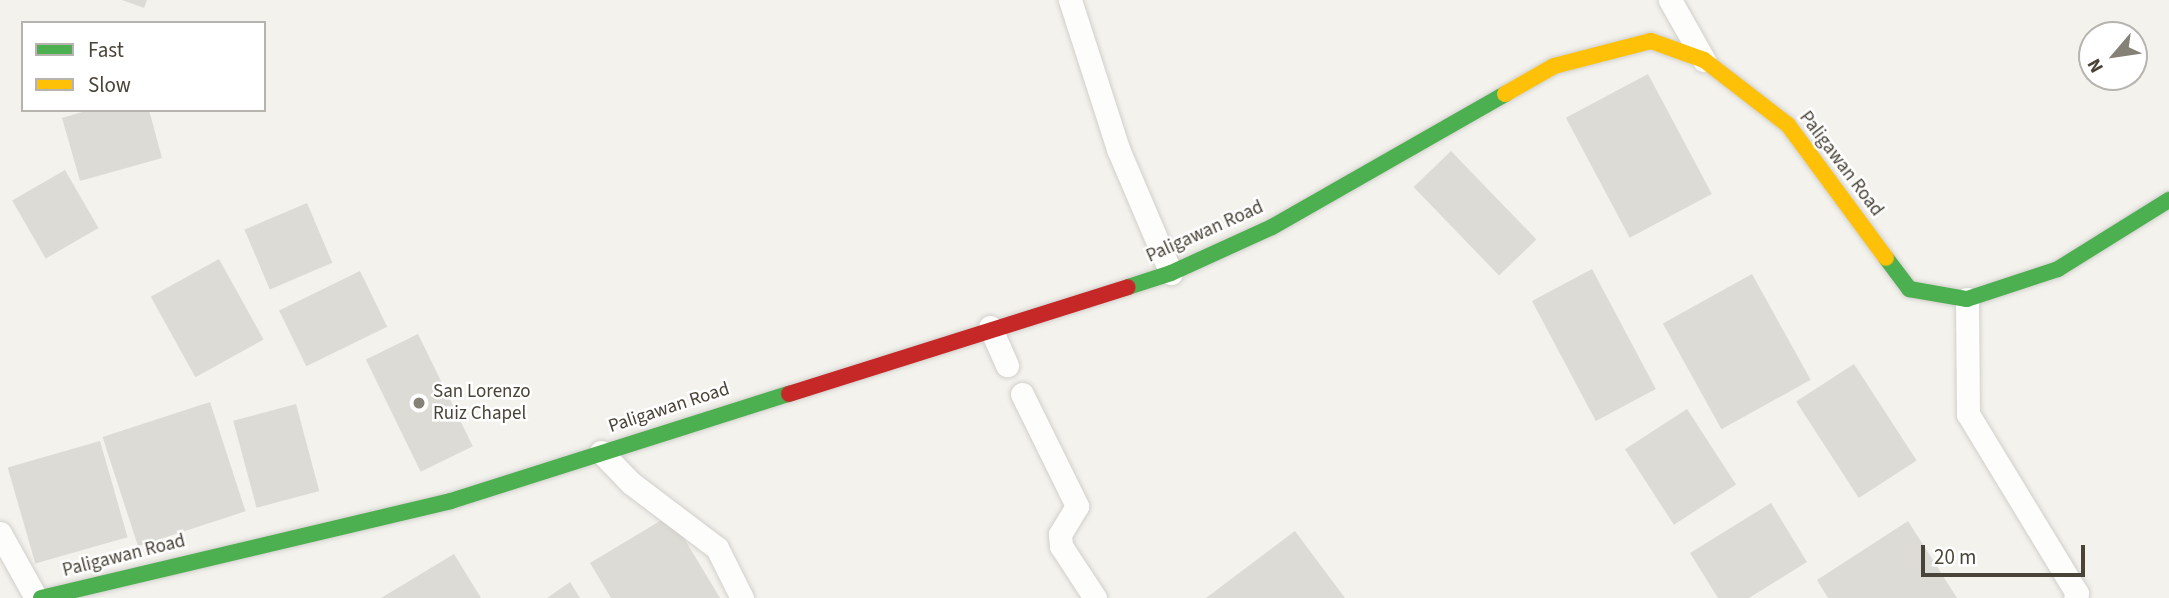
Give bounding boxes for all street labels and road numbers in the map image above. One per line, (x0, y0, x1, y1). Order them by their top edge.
street label: Paligawan Road (1794, 107, 1888, 221)
street label: Paligawan Road (1143, 196, 1267, 268)
street label: Paligawan Road (606, 378, 732, 438)
street label: Paligawan Road (60, 530, 188, 582)

